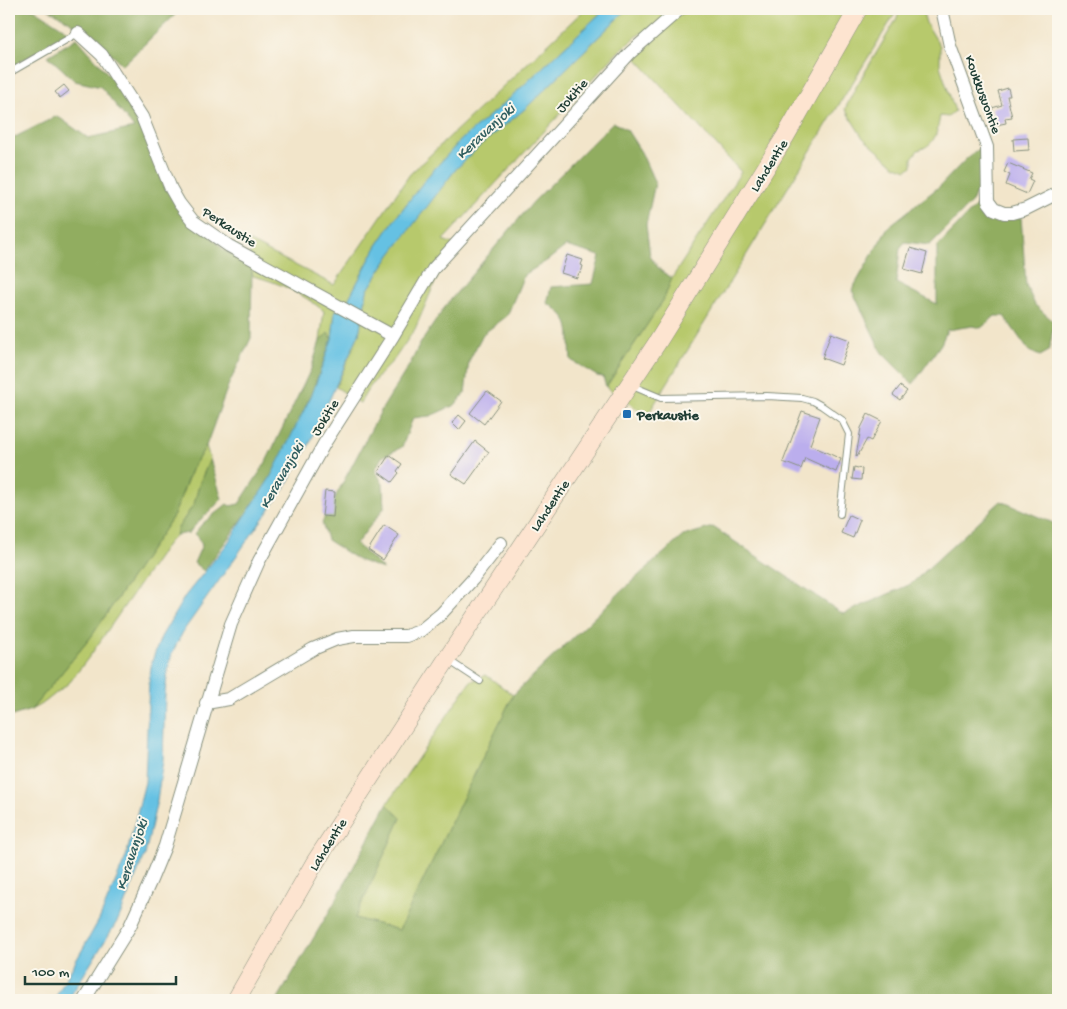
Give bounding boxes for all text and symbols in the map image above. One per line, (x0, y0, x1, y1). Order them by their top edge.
street label: Koukkusuontie (960, 53, 1004, 137)
street label: Jokitie (553, 75, 593, 117)
water label: Keravanjoki (453, 100, 521, 164)
street label: Lahdentie (747, 136, 793, 196)
street label: Perkaustie (197, 204, 260, 252)
street label: Jokitie (308, 396, 344, 440)
marker: Perkaustie (621, 408, 633, 420)
place label: Perkaustie (636, 408, 699, 425)
water label: Keravanjoki (256, 438, 310, 512)
street label: Lahdentie (528, 477, 575, 535)
water label: Keravanjoki (113, 815, 153, 892)
street label: Lahdentie (306, 815, 352, 875)
scale bar (25, 954, 176, 986)
text: 100 m (31, 964, 70, 982)

